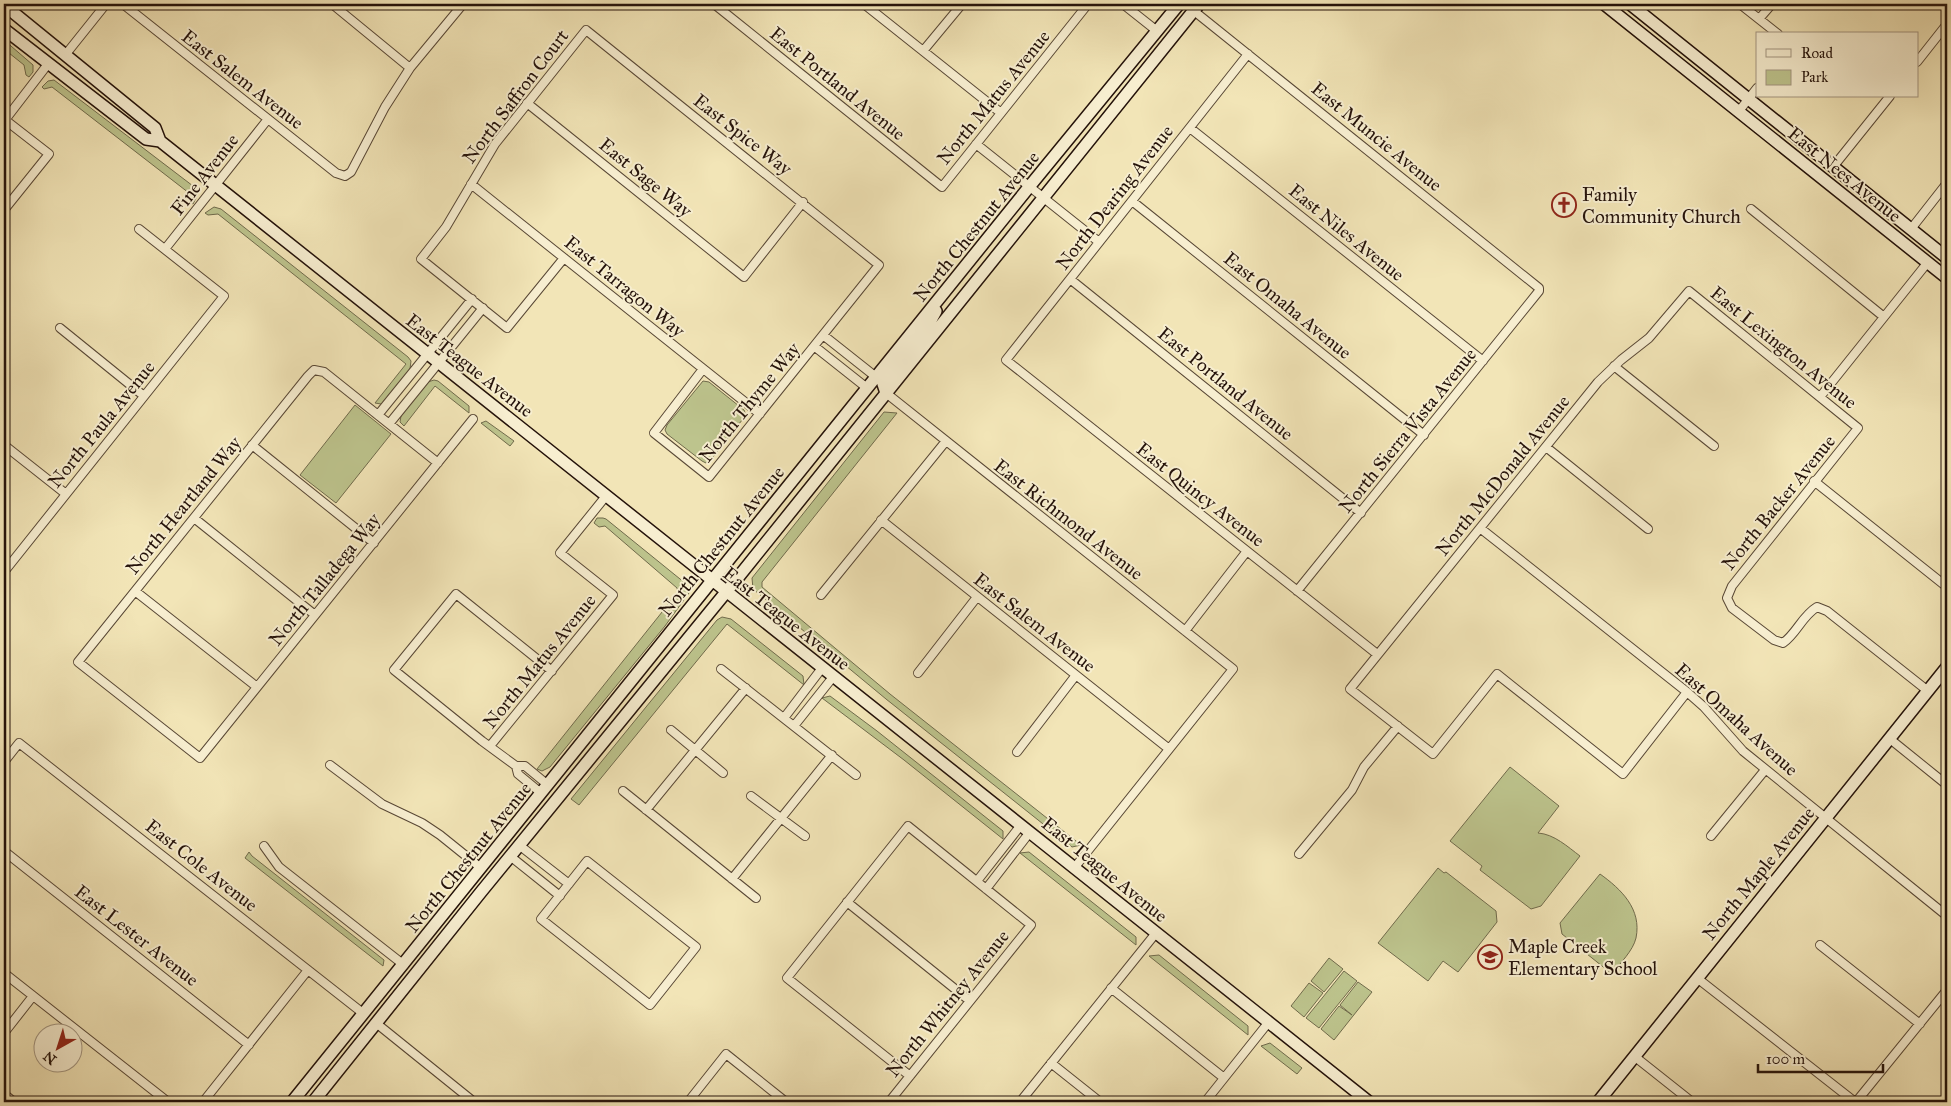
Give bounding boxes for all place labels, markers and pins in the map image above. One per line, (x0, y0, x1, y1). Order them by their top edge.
place label: Family Community Church (1582, 183, 1741, 228)
church icon: Family Community Church (1551, 192, 1577, 218)
place label: Maple Creek Elementary School (1508, 935, 1658, 980)
school or university icon: Maple Creek Elementary School (1477, 944, 1503, 970)

